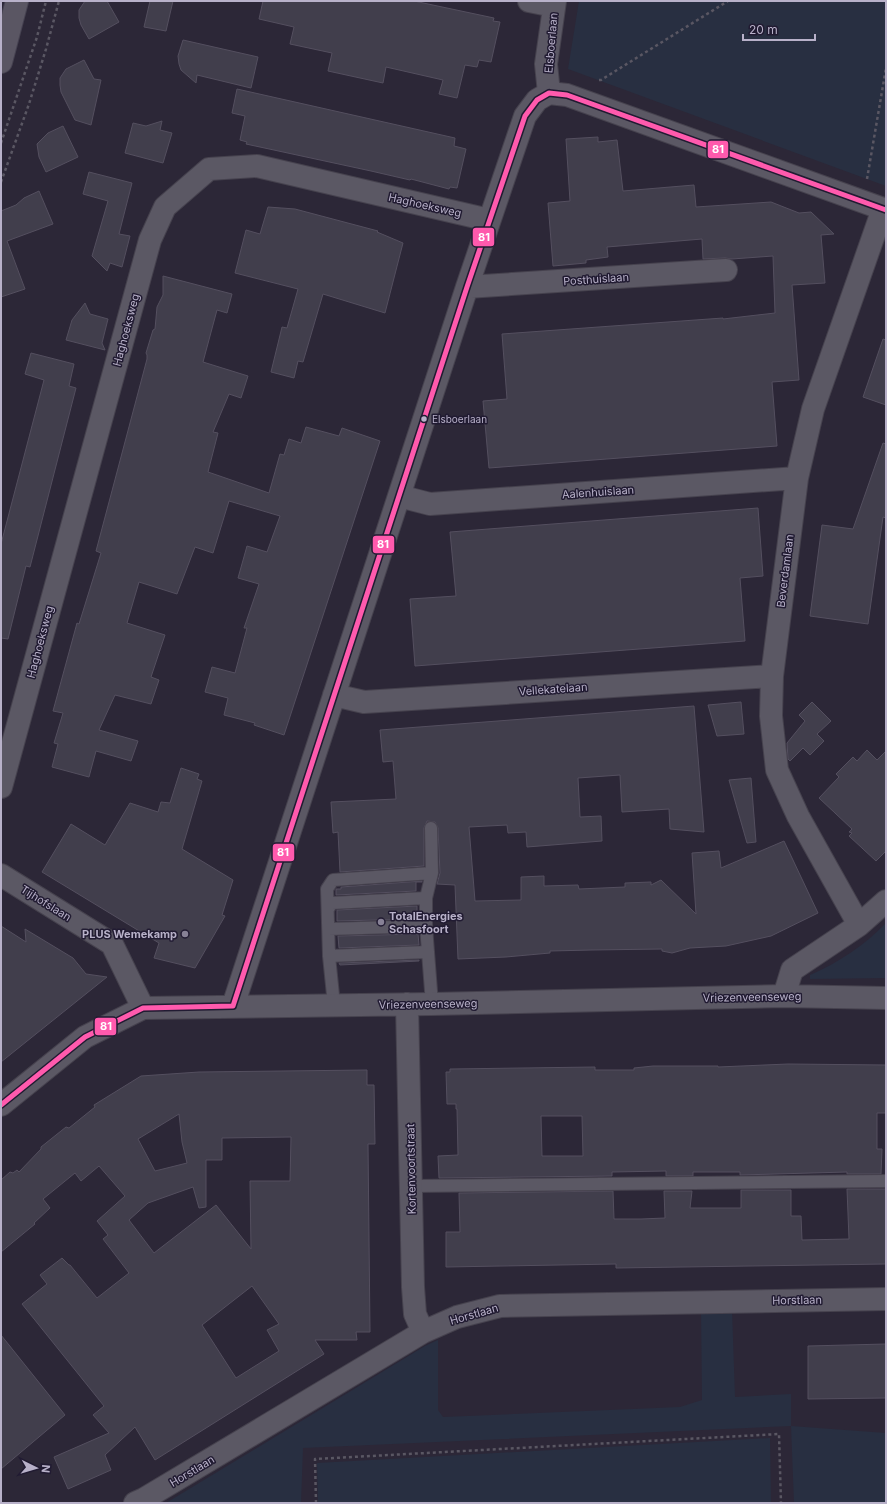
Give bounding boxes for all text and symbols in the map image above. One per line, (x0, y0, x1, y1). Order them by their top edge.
street label: Elsboerlaan (541, 12, 561, 74)
scale bar (743, 16, 815, 42)
text: 20 m (749, 22, 778, 37)
line badge: 81 (707, 140, 729, 159)
text: 81 (712, 142, 724, 156)
street label: Haghoeksweg (387, 190, 463, 220)
line badge: 81 (472, 227, 495, 247)
text: 81 (478, 230, 490, 244)
street label: Posthuislaan (563, 270, 629, 288)
street label: Haghoeksweg (110, 292, 142, 368)
place label: Elsboerlaan (432, 413, 487, 425)
marker: Elsboerlaan (419, 414, 429, 424)
street label: Aalenhuislaan (561, 482, 635, 502)
street label: Beverdamlaan (774, 534, 796, 608)
line badge: 81 (372, 535, 395, 554)
text: 81 (377, 537, 389, 551)
street label: Haghoeksweg (24, 604, 56, 680)
street label: Vellekatelaan (518, 680, 588, 698)
line badge: 81 (272, 843, 295, 862)
text: 81 (277, 845, 289, 859)
street label: Tijhofslaan (18, 882, 74, 924)
place label: TotalEnergies Schasfoort (389, 909, 463, 936)
marker: TotalEnergies Schasfoort (376, 917, 386, 927)
place label: PLUS Wemekamp (82, 927, 177, 941)
marker: PLUS Wemekamp (180, 929, 190, 939)
street label: Vriezenveenseweg (703, 989, 801, 1005)
street label: Vriezenveenseweg (379, 996, 477, 1012)
line badge: 81 (94, 1017, 117, 1036)
text: 81 (100, 1019, 112, 1033)
street label: Kortenvoortstraat (403, 1123, 419, 1214)
street label: Horstlaan (772, 1293, 822, 1307)
street label: Horstlaan (448, 1300, 500, 1328)
north arrow (16, 1448, 56, 1488)
street label: Horstlaan (167, 1452, 217, 1490)
text: N (39, 1464, 53, 1474)

